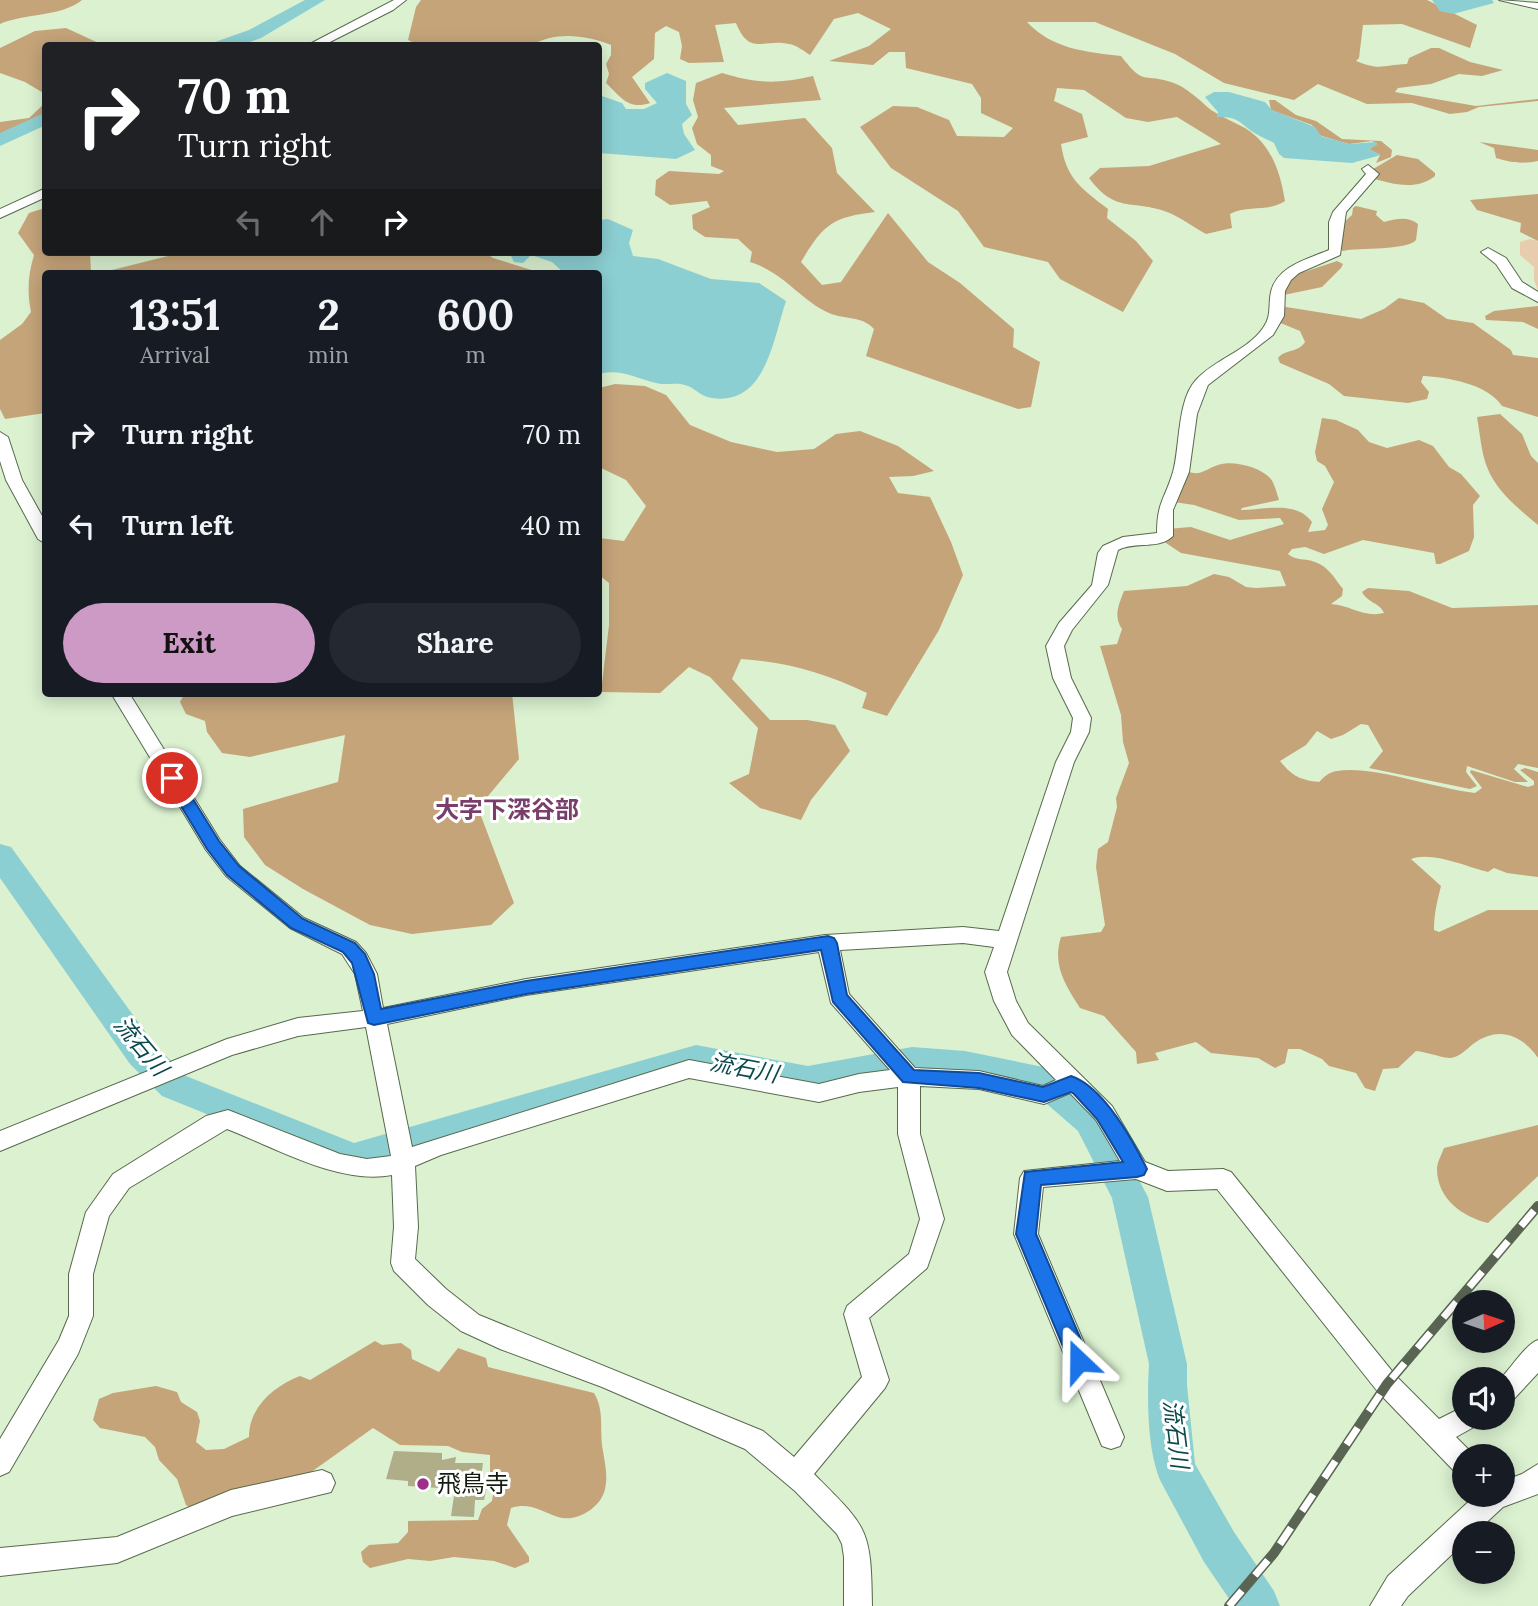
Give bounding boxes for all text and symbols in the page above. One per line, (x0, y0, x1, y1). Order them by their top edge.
text: 70 m (178, 64, 290, 126)
icon: right (63, 70, 154, 161)
text: Turn right (178, 125, 331, 166)
icon: left (230, 203, 268, 241)
icon: ahead (303, 203, 341, 241)
icon: right (376, 203, 414, 241)
text: 13:51 (130, 288, 220, 342)
text: 2 (317, 288, 340, 342)
text: 600 (437, 288, 514, 342)
text: Arrival (140, 340, 210, 369)
text: min (308, 340, 349, 369)
text: m (465, 340, 486, 369)
icon: right (63, 416, 101, 454)
text: Turn right (122, 418, 253, 451)
text: 70 m (523, 418, 581, 451)
icon: left (63, 507, 101, 545)
text: Turn left (122, 509, 233, 542)
text: 40 m (521, 509, 581, 542)
button: Exit (63, 603, 315, 683)
button: Share (329, 603, 581, 683)
pin (142, 748, 202, 808)
icon: arrive (153, 759, 191, 797)
district label: 大字下深谷部 (435, 794, 579, 825)
water label: 流石川 (108, 1010, 177, 1084)
water label: 流石川 (707, 1047, 784, 1089)
north arrow (1452, 1290, 1516, 1353)
map controls (1452, 1290, 1515, 1584)
position arrow (1042, 1324, 1116, 1398)
button: sound (1452, 1367, 1515, 1430)
water label: 流石川 (1158, 1398, 1195, 1473)
button: + (1452, 1444, 1515, 1507)
place label: 飛鳥寺 (437, 1468, 509, 1499)
marker: 飛鳥寺 (415, 1476, 431, 1492)
button: − (1452, 1521, 1515, 1584)

